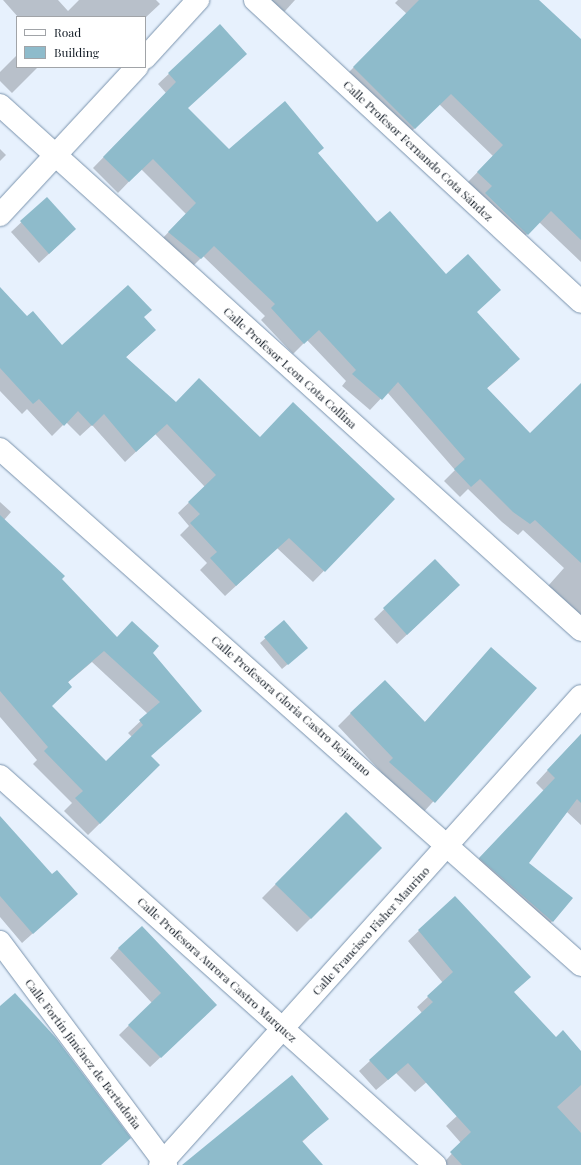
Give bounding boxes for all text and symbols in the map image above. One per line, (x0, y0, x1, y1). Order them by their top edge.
legend (16, 16, 146, 68)
text: Road (54, 24, 81, 40)
text: Building (54, 44, 99, 60)
street label: Calle Profesor Fernando Cota Sández (340, 78, 496, 224)
street label: Calle Profesor Leon Cota Collina (220, 304, 360, 432)
street label: Calle Profesora Gloria Castro Bejarano (208, 633, 374, 779)
street label: Calle Francisco Fisher Maurino (309, 864, 433, 998)
street label: Calle Profesora Aurora Castro Marquez (134, 894, 300, 1046)
street label: Calle Fortín Jiménez de Bertadoña (22, 976, 144, 1132)

